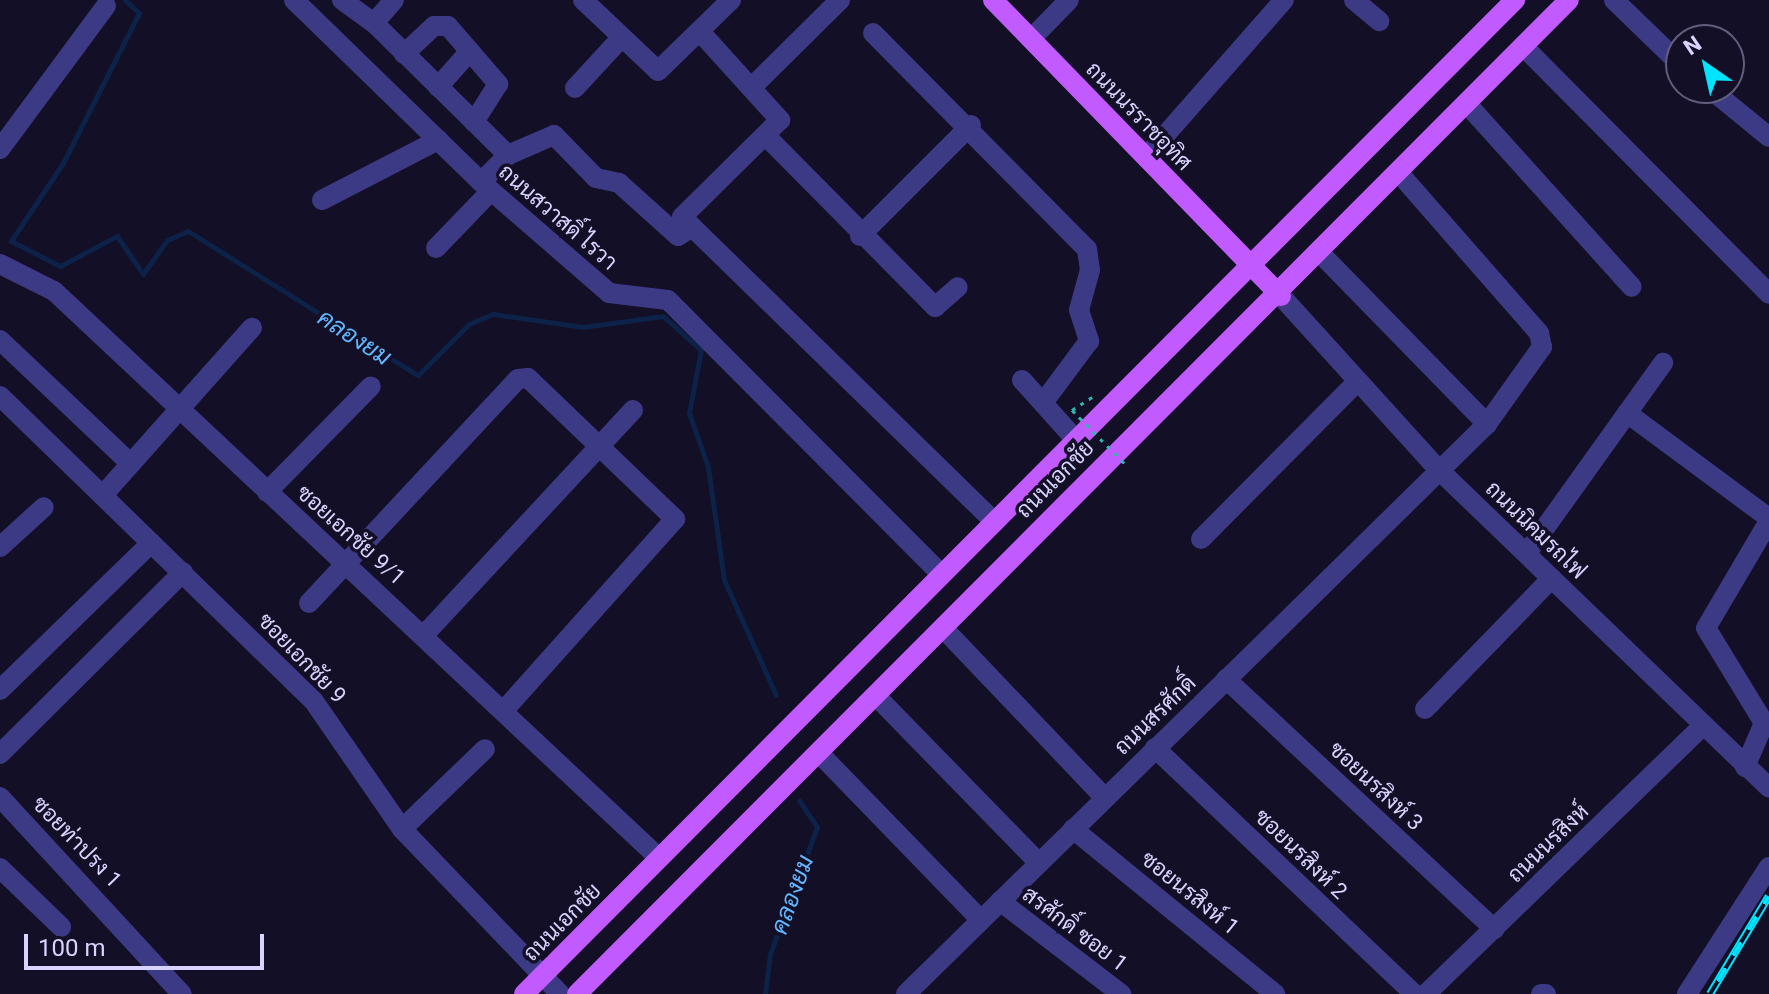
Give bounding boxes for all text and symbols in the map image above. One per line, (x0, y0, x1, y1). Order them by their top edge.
north arrow (1665, 24, 1745, 104)
text: N (1679, 31, 1706, 60)
street label: ถนนนรราชอุทิศ (1081, 56, 1197, 176)
street label: ถนนสวาสดิ์ ไรวา (494, 159, 622, 275)
water label: คลองยม (312, 304, 396, 372)
street label: ถนนเอกชัย (1011, 435, 1099, 523)
street label: ถนนนิคมรถไฟ (1480, 476, 1592, 584)
street label: ซอยเอกชัย 9/1 (291, 479, 411, 591)
street label: ซอยเอกชัย 9 (252, 607, 352, 709)
street label: ถนนสรศักดิ์ (1109, 670, 1201, 760)
street label: ซอยนรสิงห์ 3 (1324, 736, 1428, 836)
street label: ซอยท่าปรง 1 (27, 791, 127, 893)
street label: ถนนนรสิงห์ (1502, 798, 1594, 888)
street label: ซอยนรสิงห์ 2 (1249, 803, 1353, 905)
street label: ซอยนรสิงห์ 1 (1136, 846, 1244, 940)
water label: คลองยม (765, 852, 821, 938)
street label: ถนนเอกชัย (518, 878, 606, 966)
street label: สรศักดิ์ ซอย 1 (1017, 881, 1133, 977)
scale bar (28, 918, 268, 968)
text: 100 m (38, 934, 105, 962)

